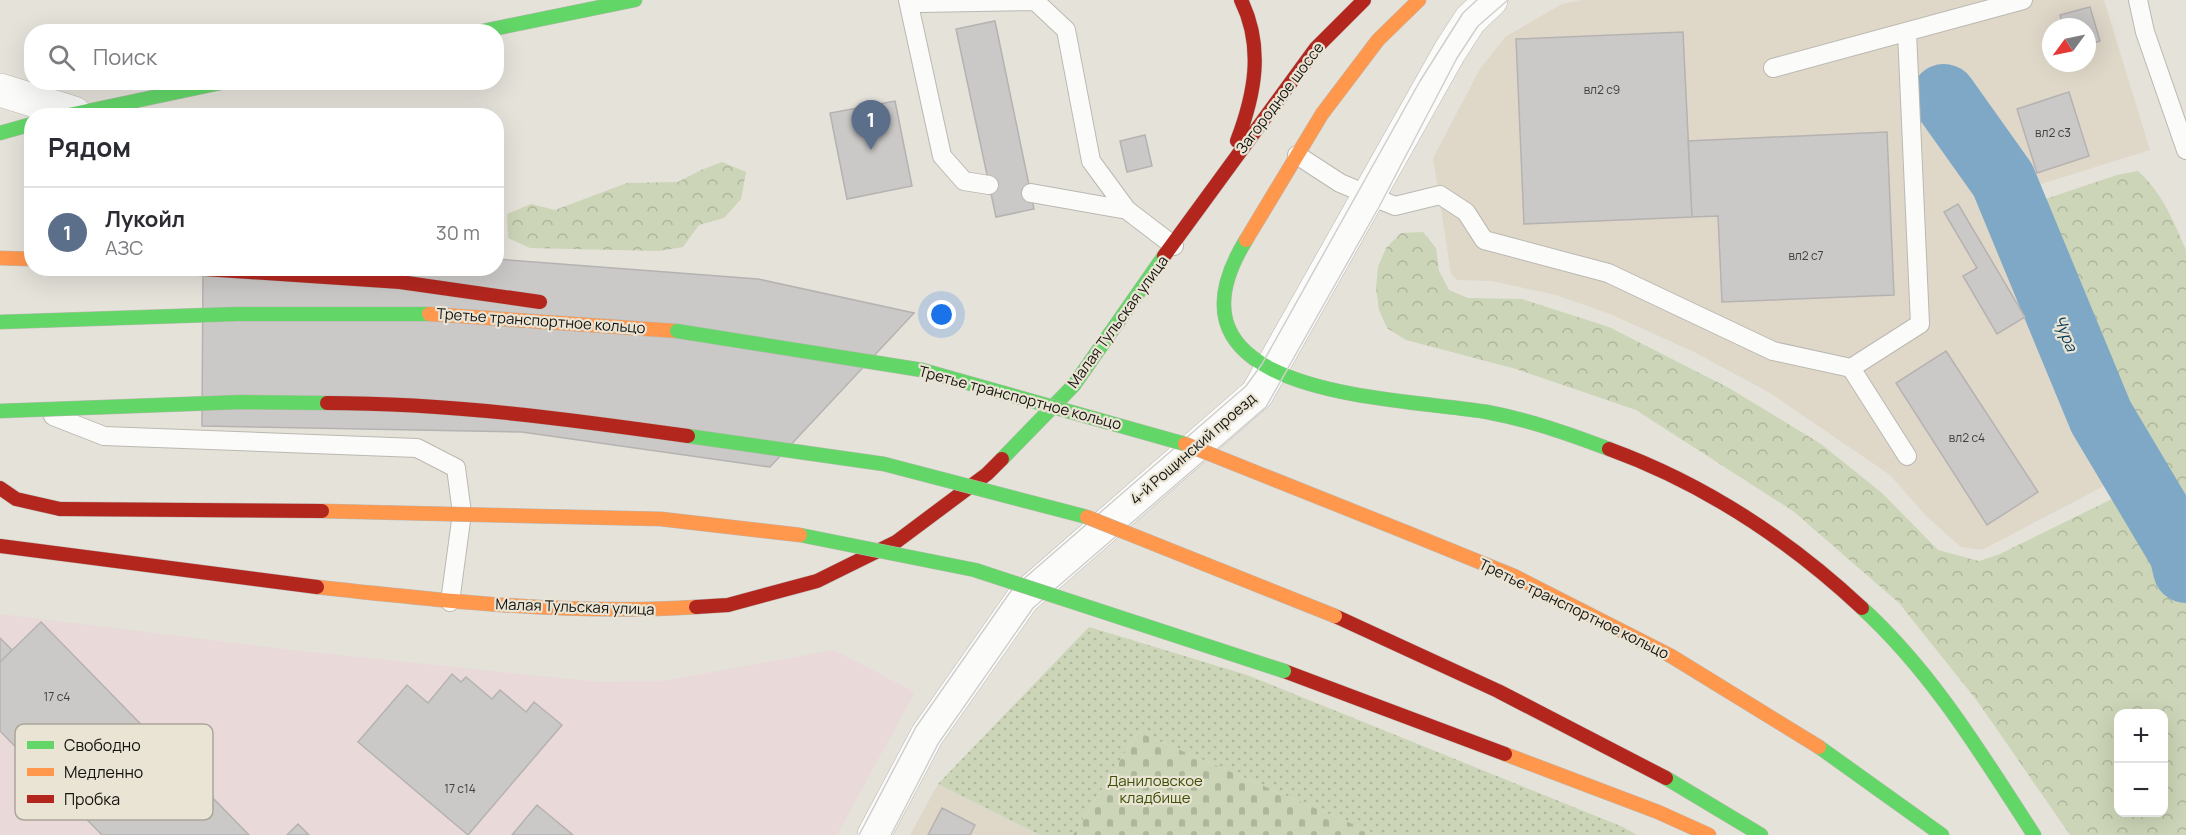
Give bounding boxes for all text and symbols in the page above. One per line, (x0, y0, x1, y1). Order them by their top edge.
north arrow (2042, 18, 2096, 72)
search box (24, 24, 504, 90)
street label: Загородное шоссе (1231, 37, 1329, 158)
icon: search (45, 41, 78, 74)
text: Поиск (93, 42, 157, 72)
house number: вл2 с9 (1584, 81, 1620, 98)
pin: 1 (852, 100, 890, 150)
house number: вл2 с3 (2035, 124, 2071, 141)
text: Рядом (48, 129, 131, 165)
text: Лукойл (105, 204, 185, 234)
text: 1 (63, 219, 72, 246)
text: 30 m (436, 219, 480, 246)
text: АЗС (105, 234, 144, 261)
house number: вл2 с7 (1788, 247, 1824, 264)
street label: Малая Тульская улица (1062, 251, 1173, 392)
your location (927, 300, 956, 329)
street label: Третье транспортное кольцо (436, 303, 646, 338)
water label: Чура (2049, 312, 2084, 355)
street label: Третье транспортное кольцо (916, 360, 1124, 435)
street label: 4-й Рощинский проезд (1125, 388, 1260, 509)
house number: вл2 с4 (1949, 429, 1985, 446)
street label: Третье транспортное кольцо (1476, 553, 1673, 664)
street label: Малая Тульская улица (495, 593, 655, 620)
house number: 17 c4 (44, 688, 70, 705)
map controls (2114, 709, 2168, 817)
button: + (2114, 709, 2168, 763)
legend (15, 724, 213, 820)
text: Свободно (64, 734, 141, 756)
text: Медленно (64, 761, 143, 783)
button: − (2114, 763, 2168, 817)
park label: Даниловское кладбище (1107, 770, 1203, 808)
house number: 17 с14 (444, 780, 476, 797)
text: Пробка (64, 788, 120, 810)

